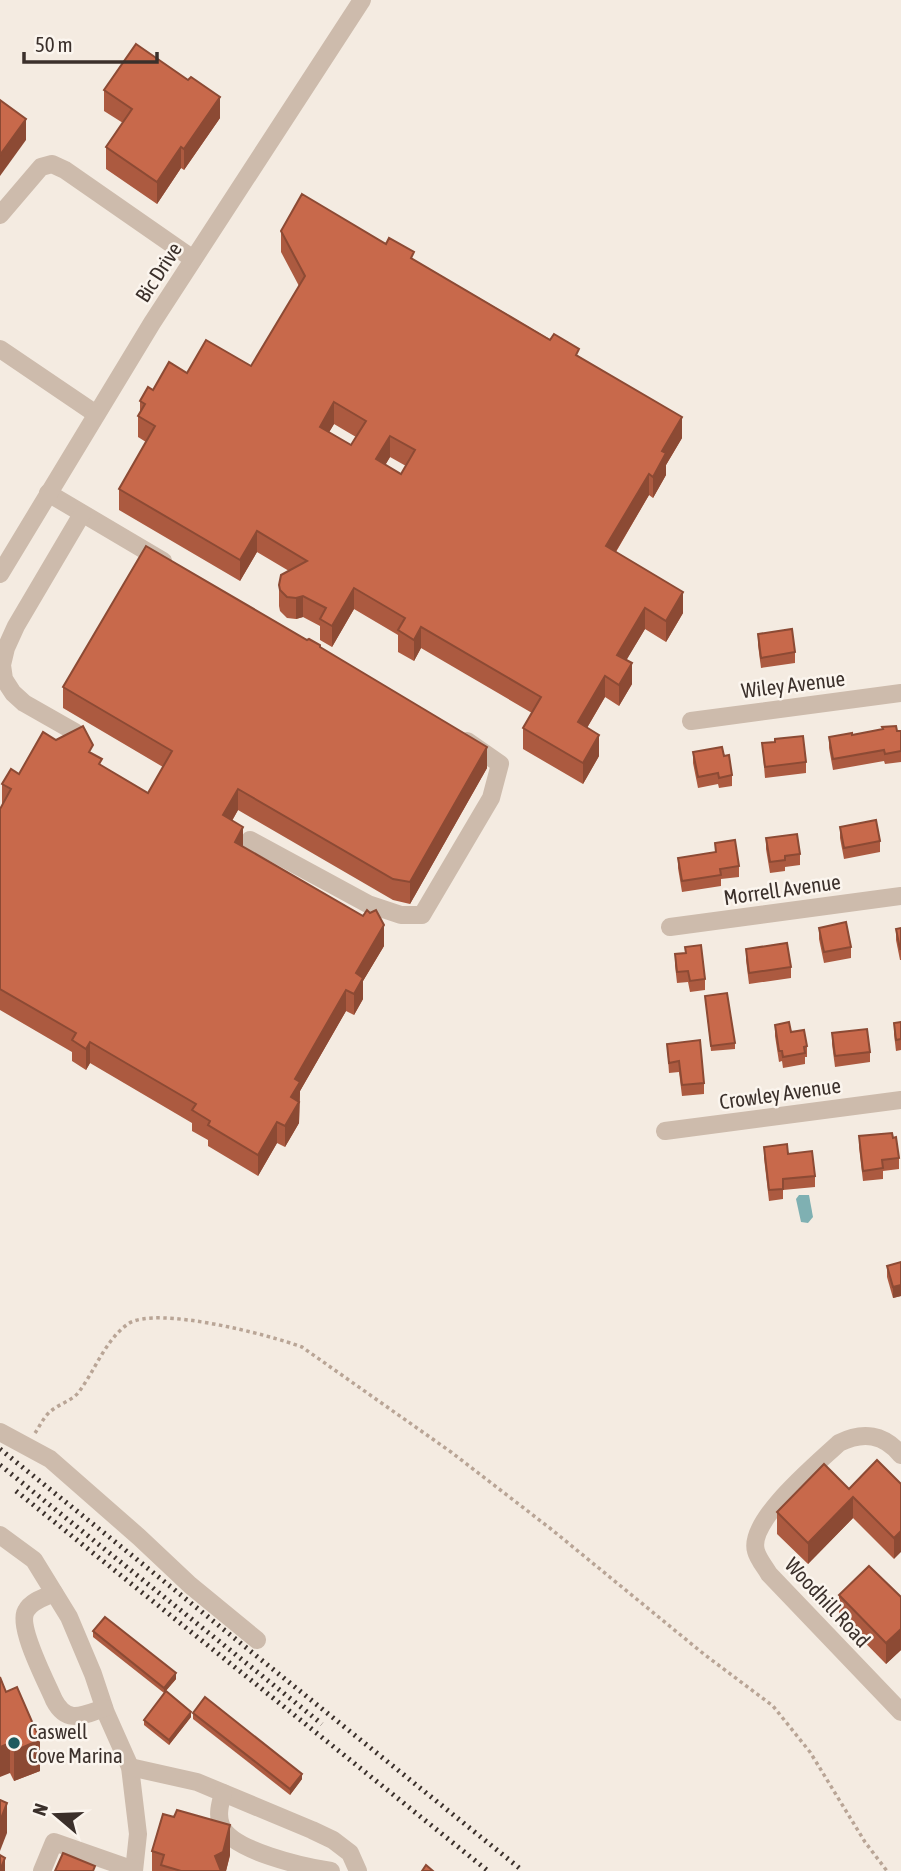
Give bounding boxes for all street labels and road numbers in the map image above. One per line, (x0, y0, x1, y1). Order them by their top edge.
street label: Bic Drive (130, 238, 186, 306)
street label: Wiley Avenue (740, 666, 846, 702)
street label: Morrell Avenue (722, 869, 842, 909)
street label: Crowley Avenue (718, 1073, 842, 1113)
street label: Woodhill Road (781, 1552, 875, 1652)

